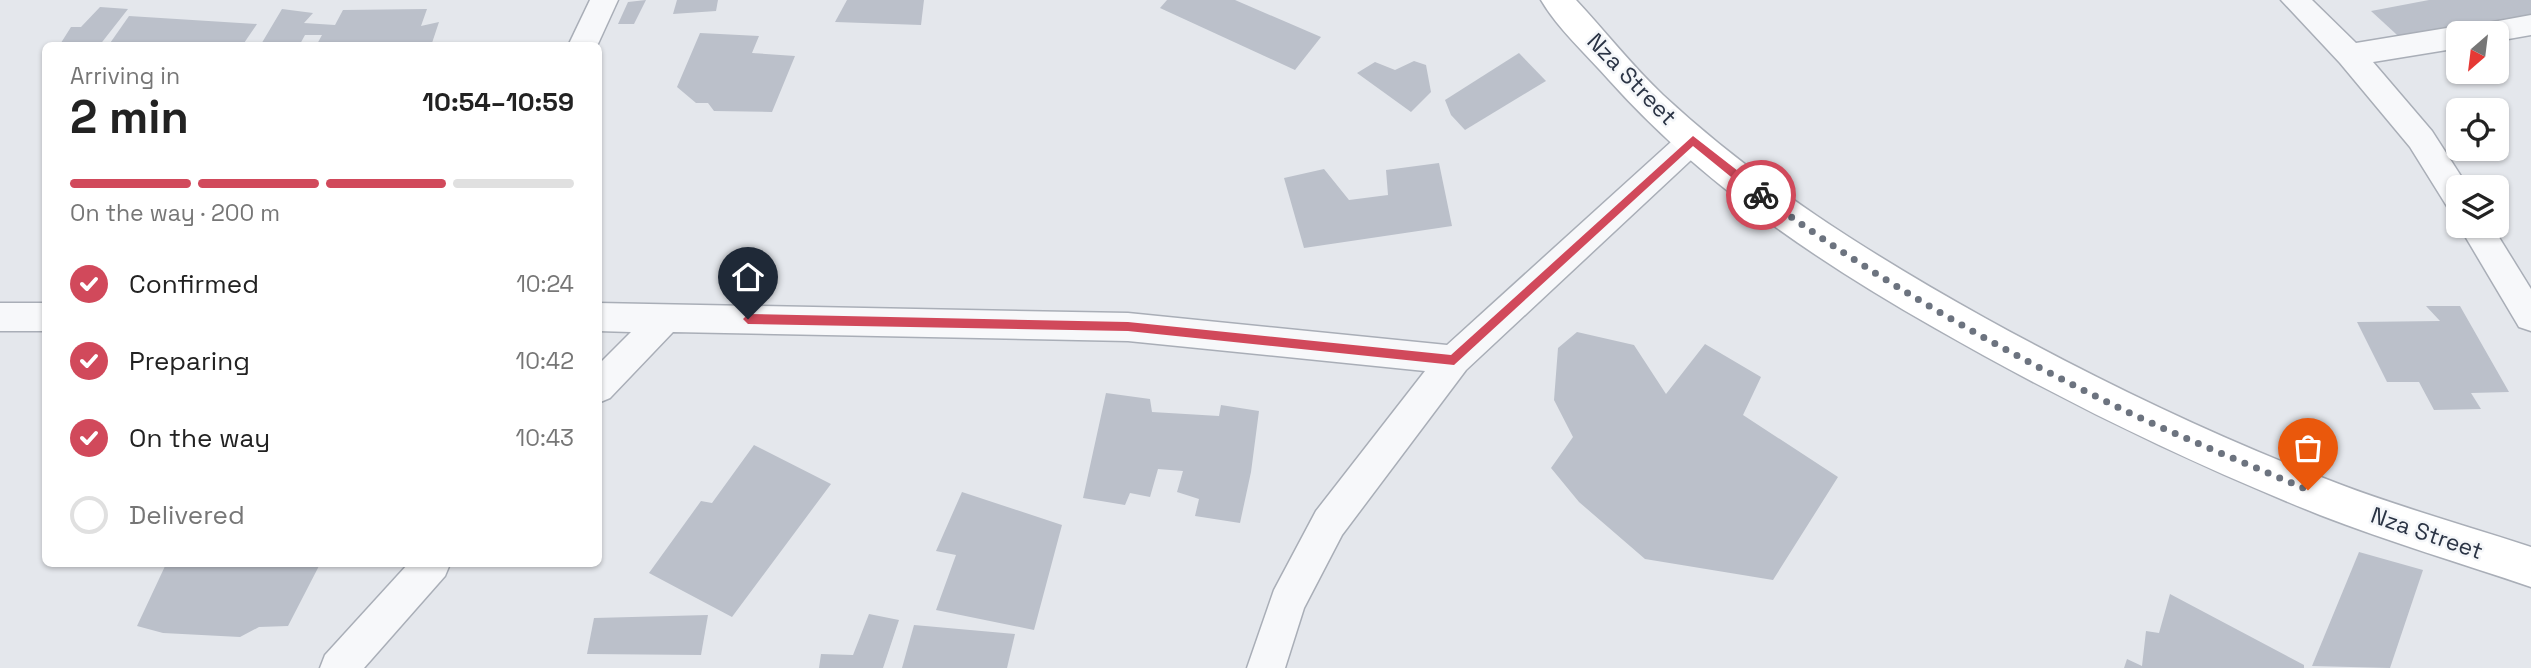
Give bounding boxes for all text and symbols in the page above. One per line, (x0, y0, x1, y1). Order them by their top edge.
north arrow (2446, 21, 2510, 84)
map controls (2446, 21, 2509, 238)
street label: Nza Street (1581, 27, 1683, 131)
text: Arriving in (70, 61, 180, 91)
text: 10:54–10:59 (422, 85, 574, 119)
text: 2 min (70, 88, 189, 146)
button: locate (2446, 98, 2509, 161)
courier (1726, 160, 1796, 230)
button: layers (2446, 175, 2509, 238)
icon: bike (1742, 176, 1780, 214)
text: On the way · 200 m (70, 198, 280, 228)
pin (718, 247, 778, 319)
icon: home (729, 258, 767, 296)
icon: check (70, 265, 108, 303)
text: Confirmed (129, 267, 259, 301)
text: 10:24 (516, 269, 574, 299)
icon: check (70, 342, 108, 380)
text: Preparing (129, 344, 250, 378)
text: 10:42 (516, 346, 574, 376)
pin (2278, 418, 2338, 490)
icon: check (70, 419, 108, 457)
text: On the way (129, 421, 270, 455)
text: 10:43 (516, 423, 574, 453)
icon: bag (2289, 429, 2327, 467)
text: Delivered (129, 498, 245, 532)
street label: Nza Street (2367, 500, 2487, 566)

